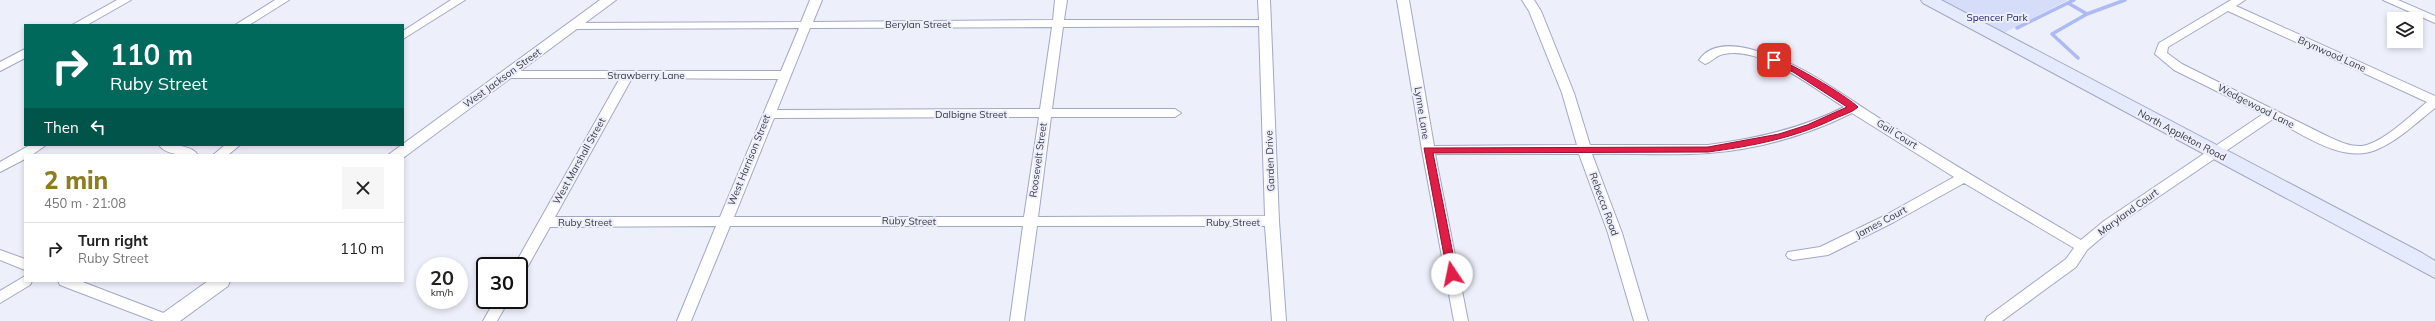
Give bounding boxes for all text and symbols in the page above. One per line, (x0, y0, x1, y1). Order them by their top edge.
park label: Spencer Park (1966, 11, 2028, 24)
map controls (2387, 12, 2423, 48)
button: layers (2387, 12, 2423, 48)
street label: Berylan Street (885, 18, 951, 31)
street label: Brynwood Lane (2296, 33, 2368, 75)
text: 110 m (110, 37, 193, 72)
icon: right (44, 40, 96, 92)
pin (1757, 43, 1791, 77)
street label: West Jackson Street (461, 45, 544, 111)
icon: arrive (1763, 49, 1785, 71)
street label: Strawberry Lane (607, 69, 685, 82)
text: Ruby Street (110, 72, 208, 95)
street label: Wedgewood Lane (2215, 81, 2297, 131)
street label: Lynne Lane (1411, 86, 1433, 140)
street label: North Appleton Road (2136, 106, 2228, 164)
street label: Dalbigne Street (935, 108, 1007, 121)
street label: West Harrison Street (725, 112, 773, 207)
street label: West Marshall Street (550, 115, 608, 207)
icon: left (87, 116, 109, 138)
street label: Gail Court (1874, 116, 1920, 152)
text: Then (44, 118, 79, 137)
street label: Roosevelt Street (1026, 121, 1050, 198)
street label: Garden Drive (1262, 130, 1278, 192)
text: 2 min (44, 165, 108, 195)
button: close (342, 167, 384, 209)
street label: Rebecca Road (1587, 170, 1621, 238)
street label: Maryland Court (2095, 185, 2161, 238)
text: 450 m · 21:08 (44, 195, 126, 211)
street label: James Court (1853, 203, 1909, 241)
street label: Ruby Street (882, 214, 937, 228)
street label: Ruby Street (558, 216, 613, 229)
street label: Ruby Street (1206, 216, 1261, 229)
text: Turn right (78, 231, 148, 250)
icon: right (44, 238, 66, 260)
text: 110 m (340, 239, 384, 258)
text: Ruby Street (78, 250, 148, 266)
position arrow (1431, 253, 1473, 295)
speed limit sign: 30 (476, 257, 528, 309)
text: 20 (430, 265, 454, 290)
text: km/h (431, 286, 453, 299)

